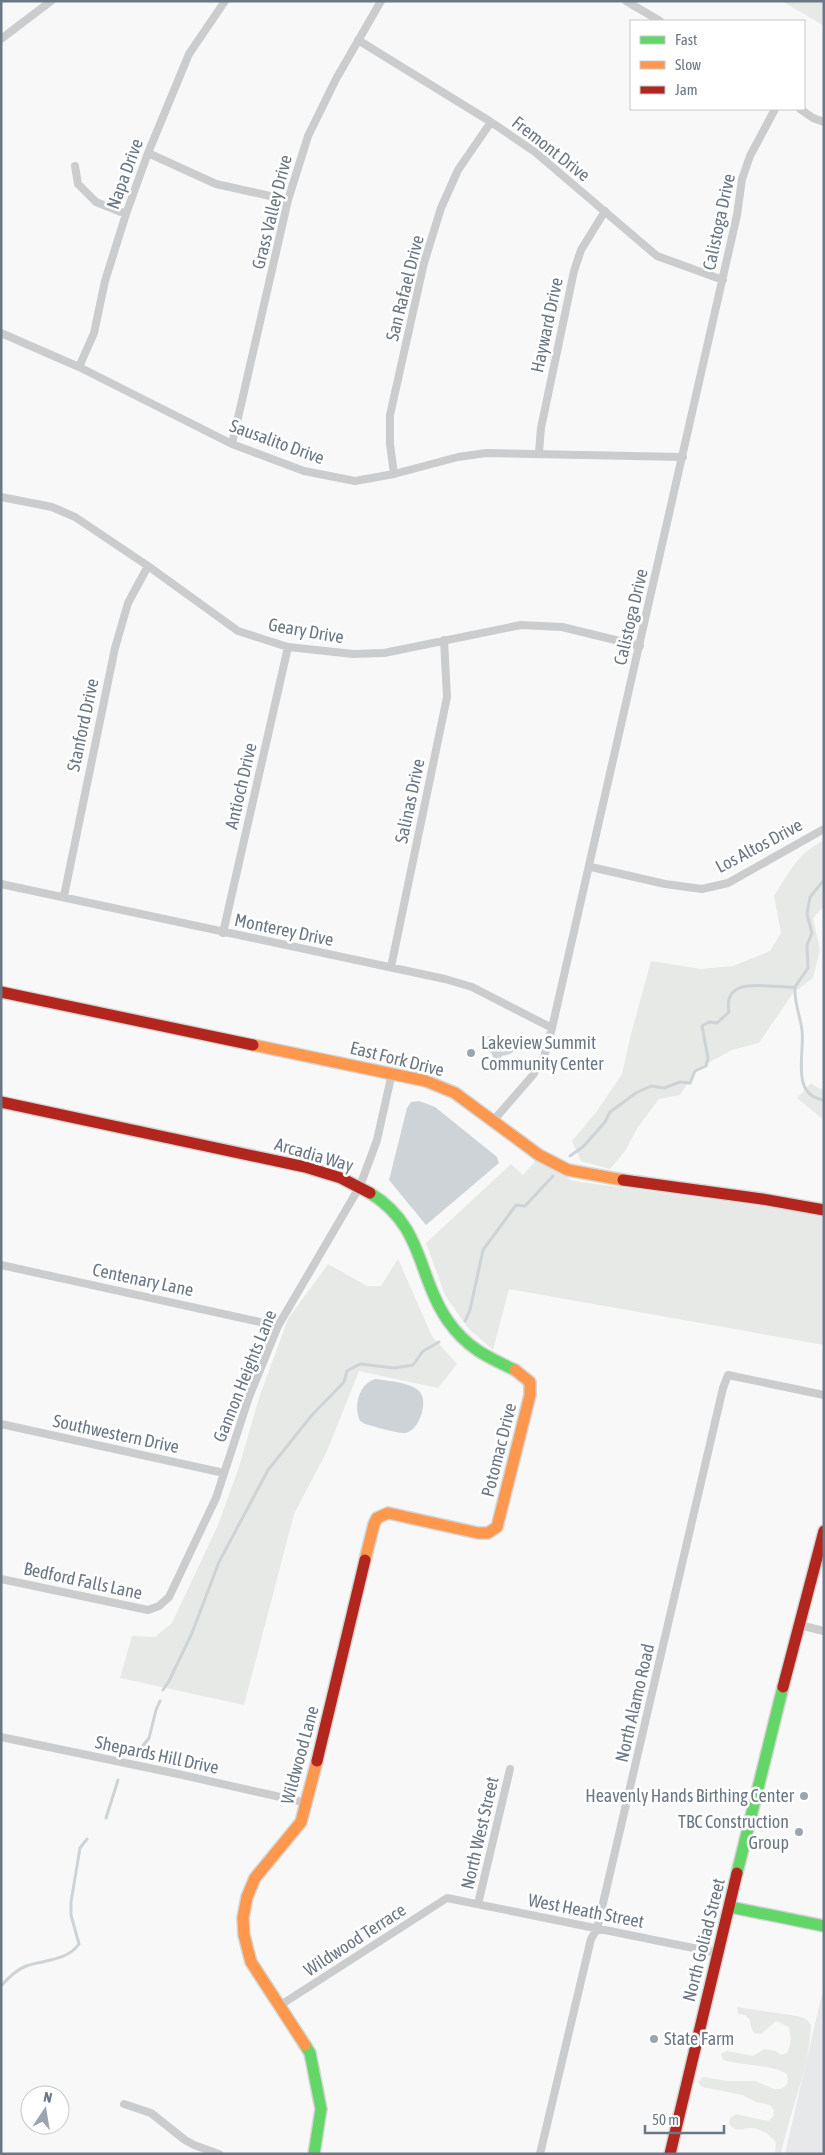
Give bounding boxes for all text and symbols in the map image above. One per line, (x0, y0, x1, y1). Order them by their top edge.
legend (630, 20, 805, 110)
text: Fast (675, 31, 697, 48)
text: Slow (675, 56, 701, 73)
text: Jam (675, 81, 698, 98)
street label: Fremont Drive (508, 112, 594, 186)
street label: Napa Drive (102, 136, 147, 212)
street label: Grass Valley Drive (247, 153, 296, 271)
street label: Calistoga Drive (698, 172, 739, 272)
street label: San Rafael Drive (381, 233, 428, 343)
street label: Hayward Drive (526, 276, 567, 374)
street label: Sausalito Drive (227, 415, 327, 468)
street label: Calistoga Drive (609, 567, 652, 667)
street label: Geary Drive (267, 614, 345, 647)
street label: Stanford Drive (62, 676, 103, 773)
street label: Antioch Drive (220, 741, 261, 831)
street label: Salinas Drive (390, 757, 429, 845)
street label: Los Altos Drive (712, 814, 806, 877)
street label: Monterey Drive (233, 909, 335, 950)
place label: Lakeview Summit Community Center (481, 1032, 604, 1074)
street label: East Fork Drive (348, 1037, 446, 1080)
marker: Lakeview Summit Community Center (465, 1047, 477, 1059)
street label: Arcadia Way (272, 1133, 356, 1176)
street label: Centenary Lane (91, 1259, 196, 1300)
street label: Gannon Heights Lane (208, 1307, 281, 1445)
street label: Potomac Drive (477, 1401, 520, 1499)
street label: Southwestern Drive (51, 1410, 181, 1457)
street label: Bedford Falls Lane (22, 1558, 144, 1603)
street label: North Alamo Road (611, 1642, 658, 1764)
street label: Wildwood Lane (276, 1703, 323, 1806)
street label: Shepards Hill Drive (94, 1731, 221, 1778)
street label: North West Street (456, 1775, 503, 1891)
place label: Heavenly Hands Birthing Center (585, 1785, 795, 1806)
marker: Heavenly Hands Birthing Center (798, 1790, 810, 1802)
place label: TBC Construction Group (678, 1811, 789, 1853)
marker: TBC Construction Group (793, 1826, 805, 1838)
street label: North Goliad Street (678, 1876, 729, 2004)
street label: West Heath Street (526, 1889, 646, 1932)
street label: Wildwood Terrace (300, 1899, 410, 1980)
place label: State Farm (664, 2028, 734, 2049)
marker: State Farm (648, 2033, 660, 2045)
north arrow (20, 2085, 70, 2135)
text: N (42, 2089, 53, 2106)
scale bar (645, 2102, 724, 2134)
text: 50 m (652, 2111, 679, 2128)

